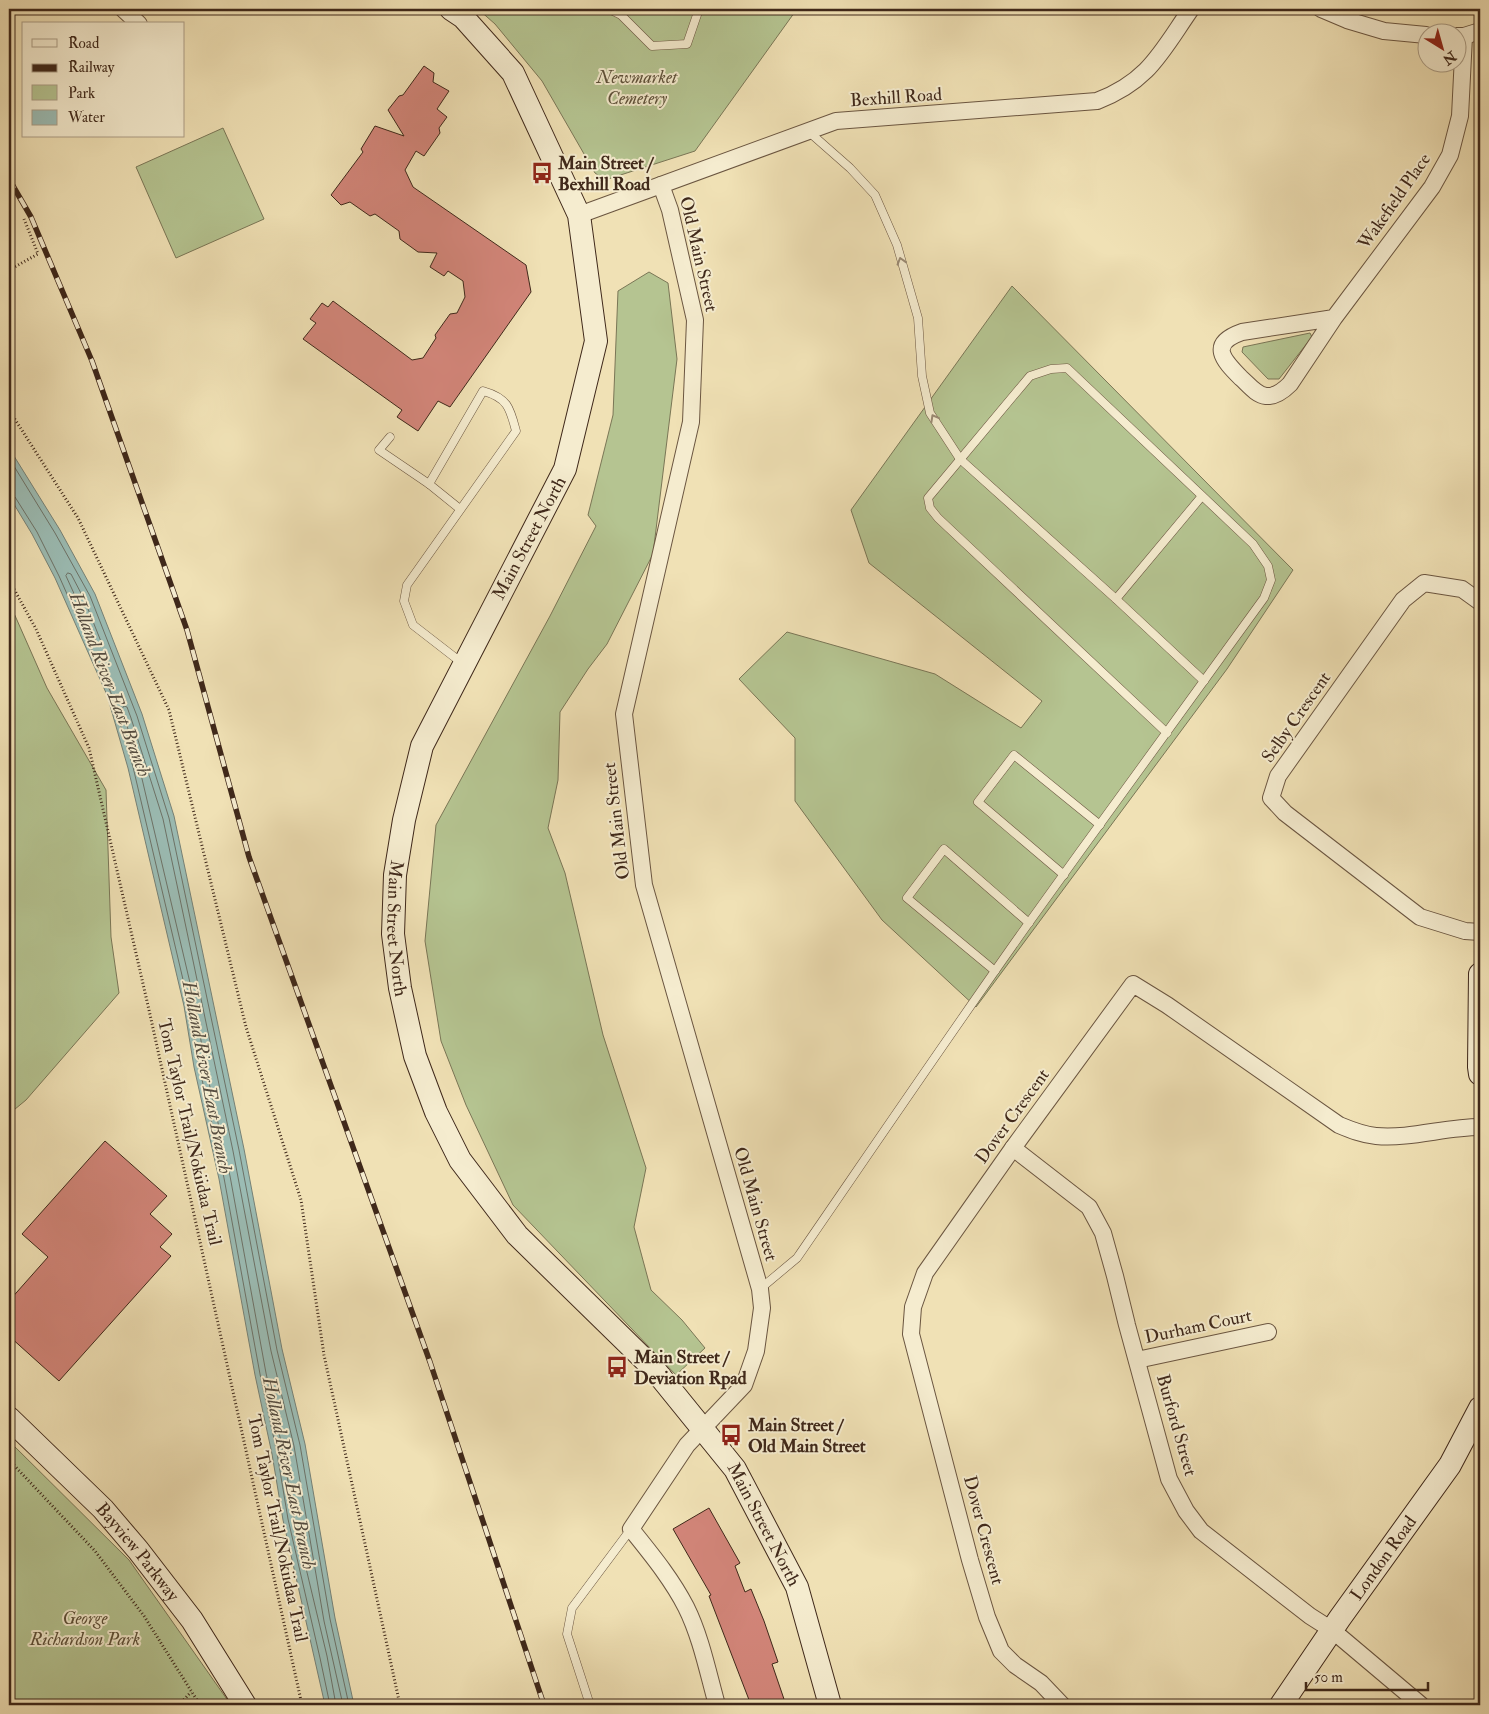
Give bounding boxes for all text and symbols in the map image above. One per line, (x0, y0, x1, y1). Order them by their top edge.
legend (22, 22, 185, 138)
north arrow (1416, 22, 1466, 72)
text: Road (68, 34, 100, 53)
text: N (1439, 47, 1460, 69)
text: Railway (68, 58, 115, 77)
park label: Newmarket Cemetery (596, 66, 678, 110)
street label: Bexhill Road (849, 83, 943, 112)
text: Park (68, 84, 95, 103)
text: Water (67, 108, 105, 127)
street label: Wakefield Place (1352, 148, 1436, 255)
place label: Main Street / Bexhill Road (557, 152, 655, 196)
bus stop icon: Main Street / Bexhill Road (529, 160, 555, 186)
street label: Old Main Street (674, 194, 723, 314)
one-way arrow (897, 257, 907, 265)
one-way arrow (930, 415, 940, 424)
street label: Main Street North (487, 472, 572, 604)
water label: Holland River East Branch (63, 588, 156, 780)
street label: Selby Crescent (1257, 667, 1336, 767)
street label: Old Main Street (598, 761, 635, 881)
street label: Main Street North (381, 859, 413, 999)
water label: Holland River East Branch (176, 978, 238, 1176)
street label: Tom Taylor Trail/Nokiidaa Trail (152, 1017, 227, 1248)
street label: Dover Crescent (970, 1064, 1055, 1168)
street label: Old Main Street (728, 1144, 783, 1264)
street label: Durham Court (1142, 1304, 1254, 1349)
place label: Main Street / Deviation Rpad (633, 1346, 747, 1390)
bus stop icon: Main Street / Deviation Rpad (604, 1354, 630, 1380)
street label: Burford Street (1151, 1372, 1202, 1479)
water label: Holland River East Branch (257, 1374, 321, 1572)
street label: Tom Taylor Trail/Nokiidaa Trail (242, 1412, 313, 1644)
place label: Main Street / Old Main Street (747, 1414, 866, 1458)
bus stop icon: Main Street / Old Main Street (718, 1422, 744, 1448)
street label: Main Street North (722, 1459, 806, 1591)
street label: Dover Crescent (958, 1473, 1009, 1587)
street label: Bayview Parkway (91, 1498, 185, 1607)
street label: London Road (1345, 1511, 1422, 1605)
park label: George Richardson Park (29, 1607, 140, 1651)
scale bar (1306, 1659, 1429, 1691)
text: 50 m (1314, 1668, 1343, 1687)

